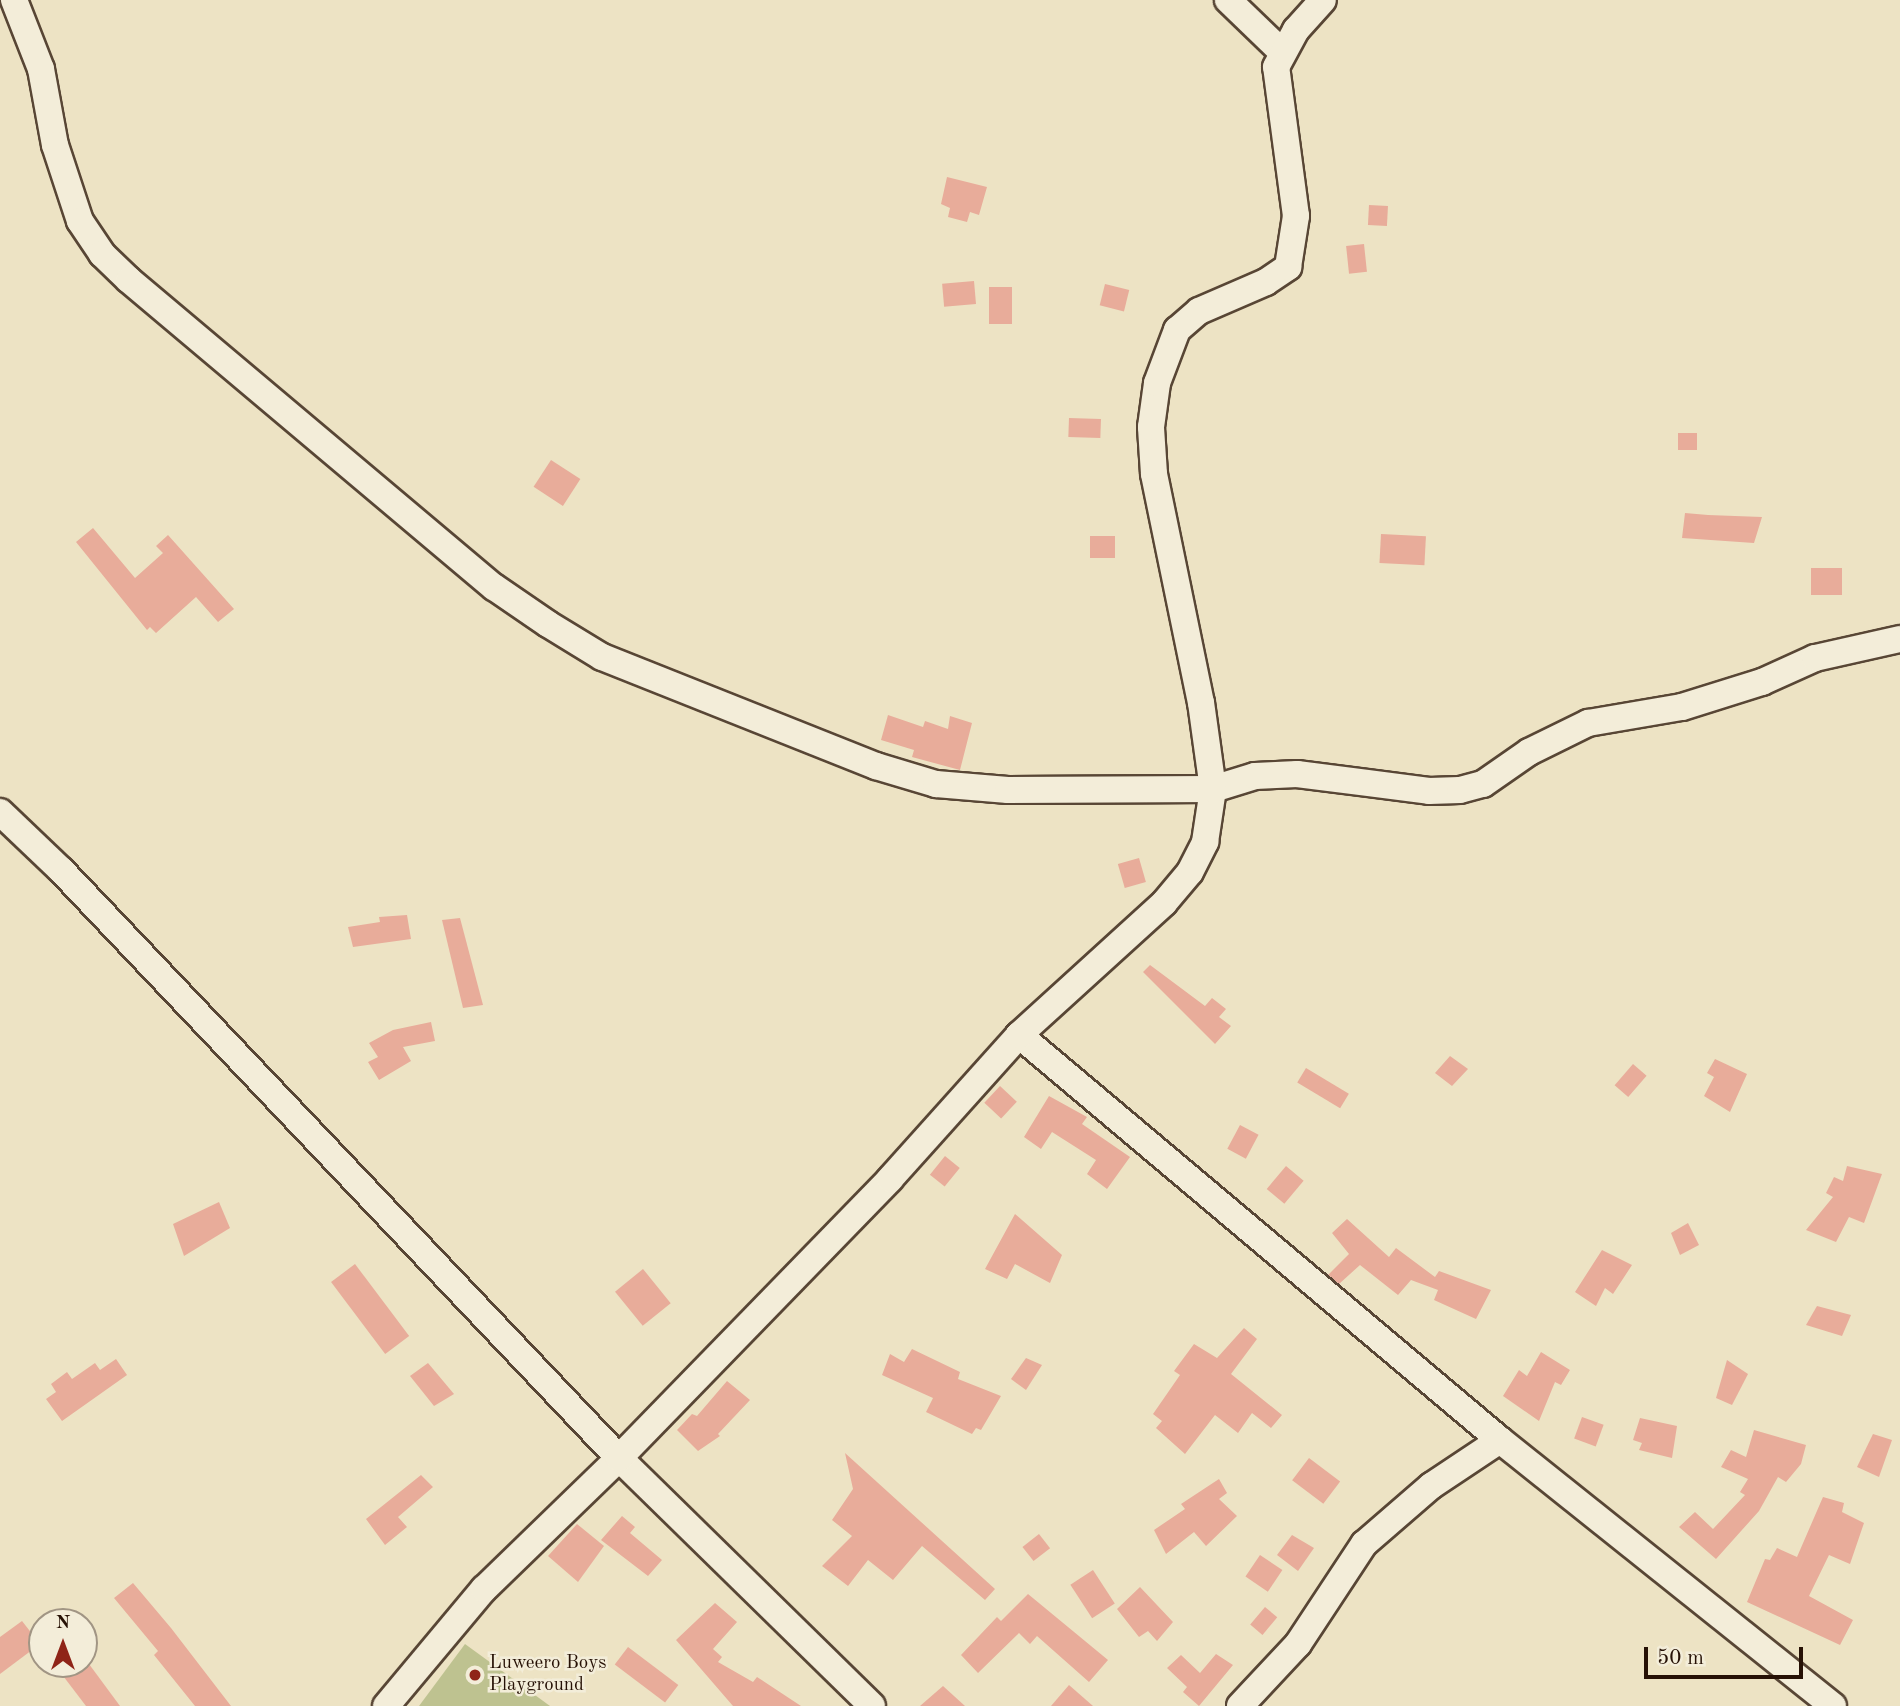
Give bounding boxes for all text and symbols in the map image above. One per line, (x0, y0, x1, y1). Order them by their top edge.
north arrow (28, 1608, 98, 1678)
text: N (56, 1614, 70, 1633)
scale bar (1648, 1632, 1807, 1676)
text: 50 m (1657, 1648, 1704, 1669)
place label: Luweero Boys Playground (489, 1653, 607, 1697)
marker: Luweero Boys Playground (467, 1667, 483, 1683)

